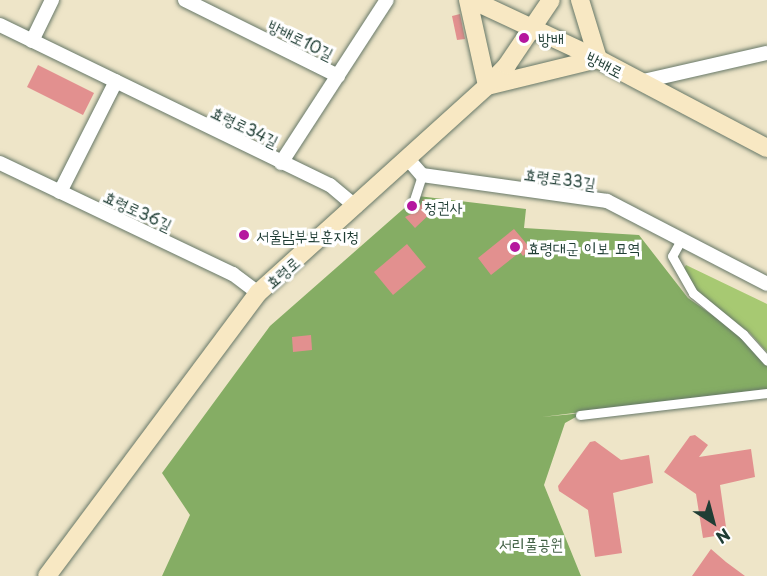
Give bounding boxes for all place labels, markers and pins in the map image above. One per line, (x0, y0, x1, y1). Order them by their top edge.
place label: 방배 (538, 28, 564, 48)
marker: 방배 (515, 29, 533, 47)
place label: 청권사 (424, 196, 463, 216)
marker: 청권사 (405, 199, 419, 213)
place label: 서울남부보훈지청 (256, 225, 359, 245)
marker: 서울남부보훈지청 (237, 228, 251, 242)
place label: 효령대군 이보 묘역 (527, 237, 640, 257)
marker: 효령대군 이보 묘역 (508, 240, 522, 254)

